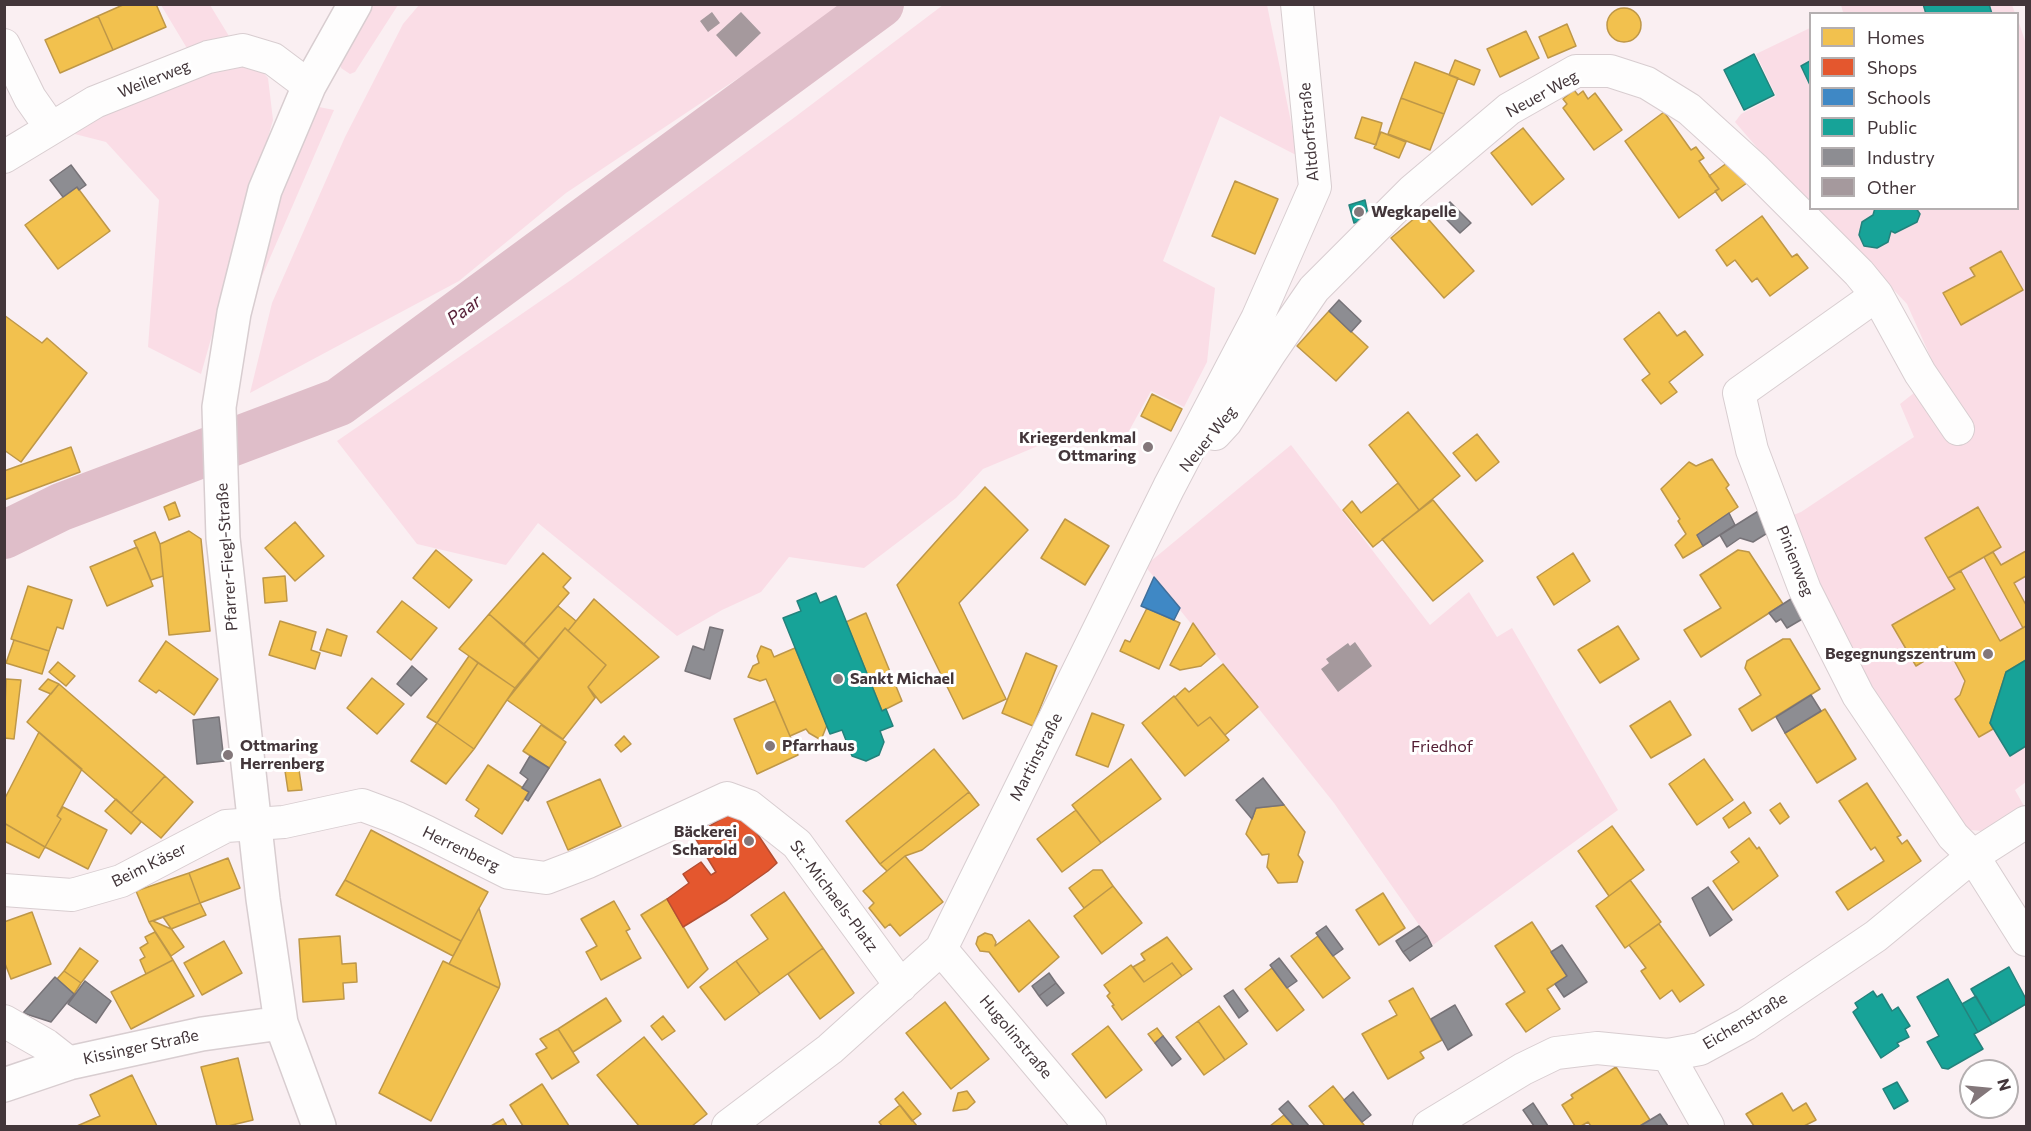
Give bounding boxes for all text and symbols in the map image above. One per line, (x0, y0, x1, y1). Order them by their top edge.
legend (1809, 12, 2019, 210)
text: Homes (1867, 26, 1925, 48)
street label: Weilerweg (115, 56, 193, 102)
text: Shops (1867, 56, 1917, 78)
street label: Neuer Weg (1503, 66, 1581, 122)
street label: Altdorfstraße (1295, 82, 1323, 182)
text: Schools (1867, 86, 1931, 108)
text: Public (1867, 116, 1917, 138)
text: Industry (1867, 146, 1935, 168)
text: Other (1867, 176, 1916, 198)
place label: Wegkapelle (1371, 202, 1457, 222)
marker: Wegkapelle (1352, 205, 1366, 219)
water label: Paar (443, 290, 485, 330)
street label: Neuer Weg (1175, 402, 1241, 476)
place label: Kriegerdenkmal Ottmaring (1019, 428, 1136, 466)
marker: Kriegerdenkmal Ottmaring (1141, 440, 1155, 454)
street label: Pfarrer-Fiegl-Straße (212, 482, 242, 632)
street label: Pinienweg (1772, 523, 1818, 599)
place label: Begegnungszentrum (1825, 644, 1976, 664)
marker: Begegnungszentrum (1981, 647, 1995, 661)
place label: Sankt Michael (850, 669, 954, 689)
marker: Sankt Michael (831, 672, 845, 686)
street label: Martinstraße (1006, 710, 1066, 804)
place label: Ottmaring Herrenberg (240, 736, 324, 774)
place label: Pfarrhaus (782, 736, 855, 756)
park label: Friedhof (1411, 737, 1473, 757)
marker: Pfarrhaus (763, 739, 777, 753)
marker: Ottmaring Herrenberg (221, 748, 235, 762)
street label: Herrenberg (419, 822, 503, 876)
place label: Bäckerei Scharold (672, 822, 737, 860)
marker: Bäckerei Scharold (742, 834, 756, 848)
street label: St.-Michaels-Platz (786, 836, 882, 956)
street label: Beim Käser (108, 839, 190, 891)
street label: Eichenstraße (1699, 988, 1791, 1054)
street label: Hugolinstraße (976, 991, 1056, 1083)
street label: Kissinger Straße (81, 1025, 201, 1069)
north arrow (1959, 1059, 2019, 1119)
text: N (1994, 1076, 2016, 1093)

